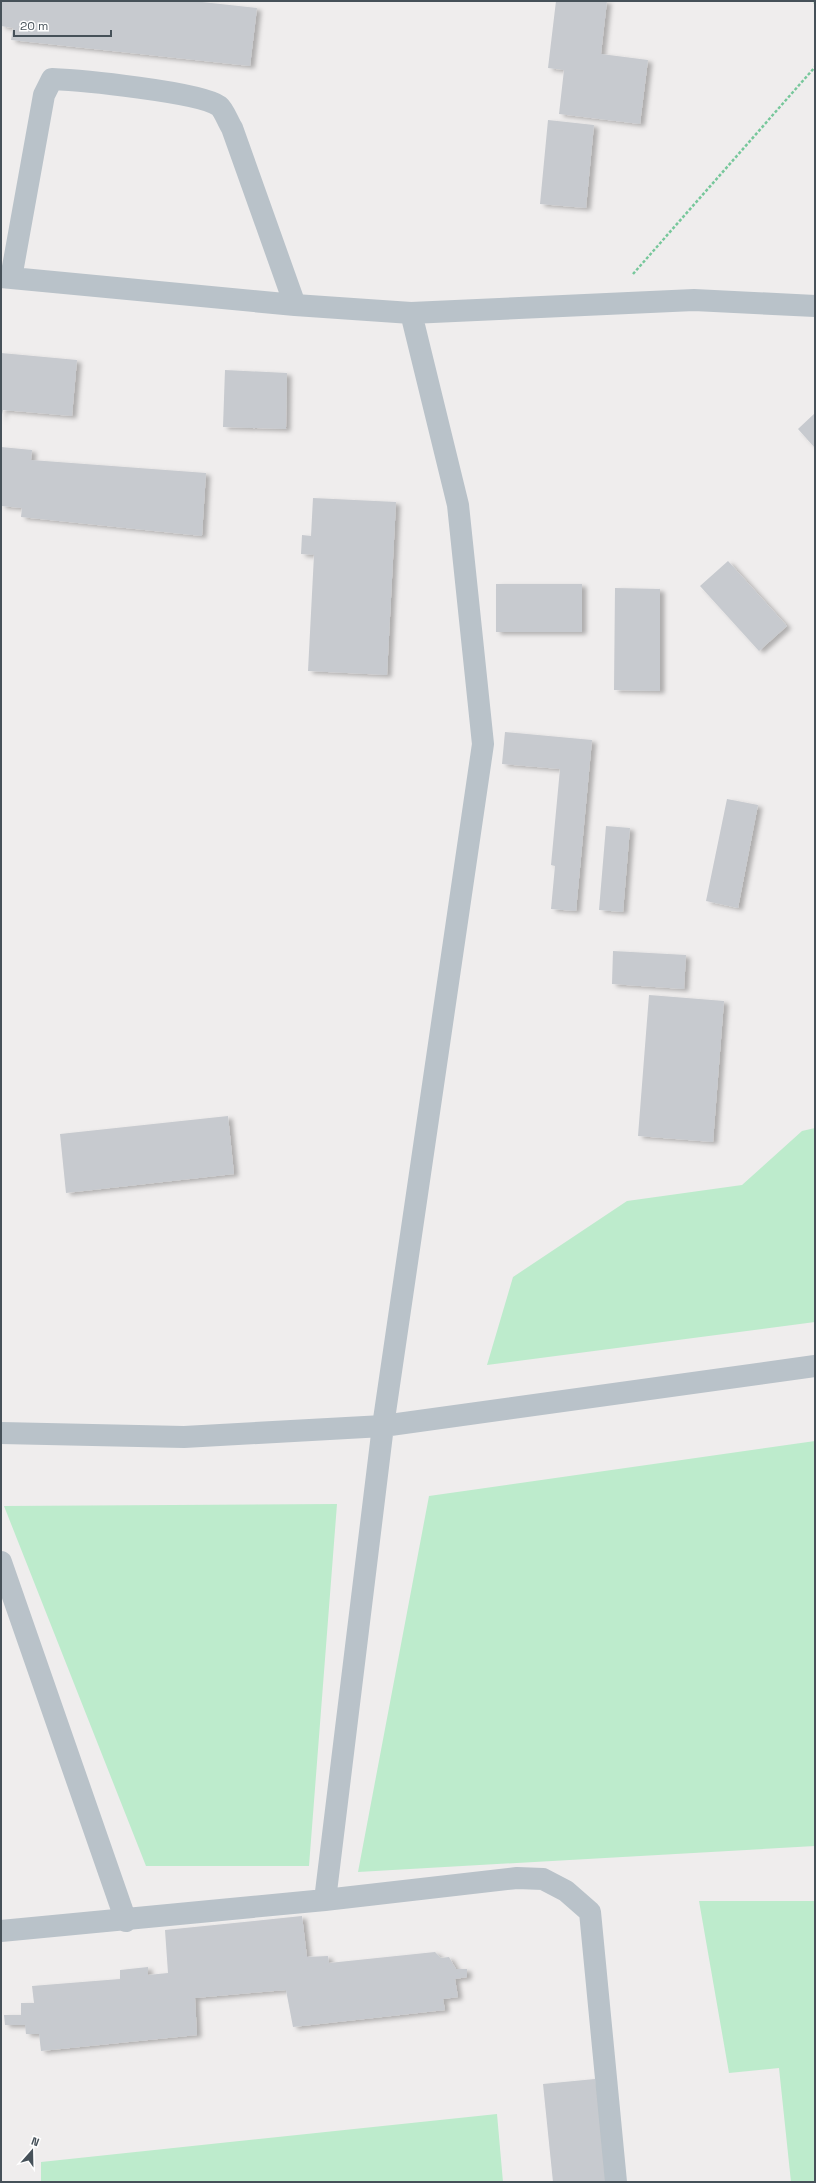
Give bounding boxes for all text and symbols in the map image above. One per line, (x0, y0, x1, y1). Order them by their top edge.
scale bar (14, 12, 111, 38)
text: 20 m (20, 18, 48, 34)
north arrow (12, 2131, 52, 2171)
text: N (30, 2134, 41, 2149)

